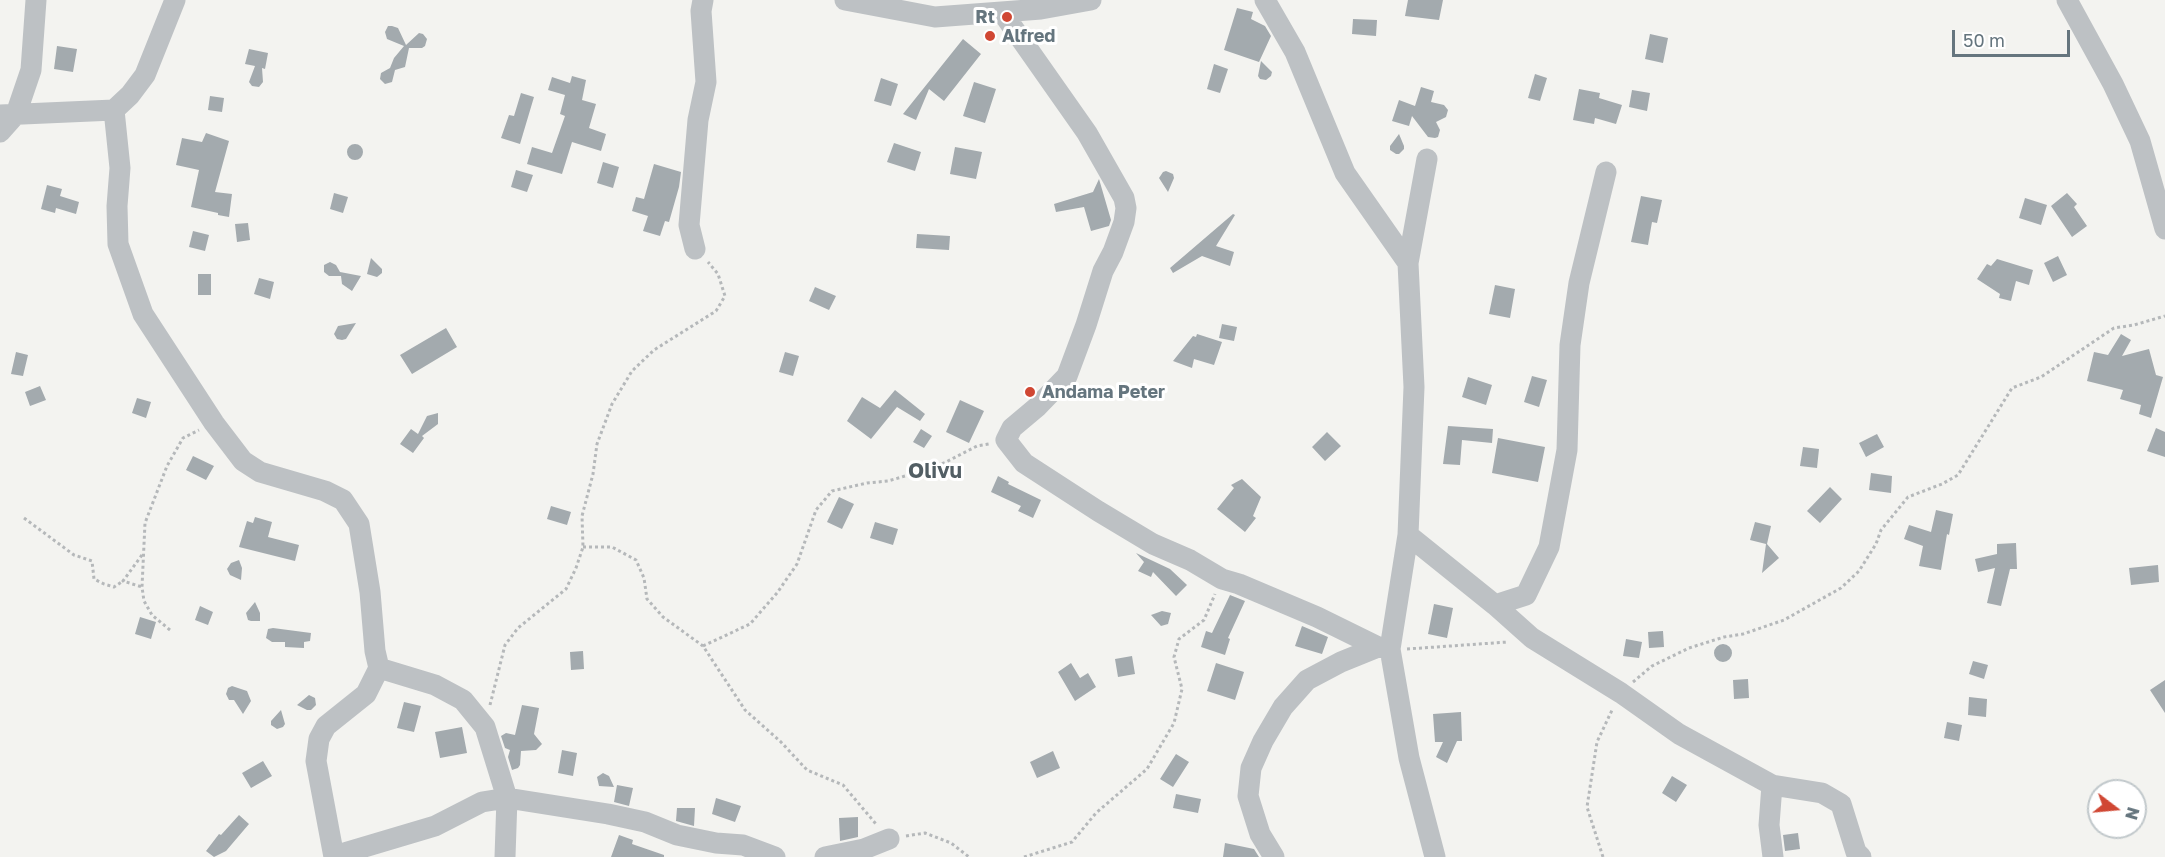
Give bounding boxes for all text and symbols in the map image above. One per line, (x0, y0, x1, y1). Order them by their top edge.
place label: Rt (975, 6, 995, 28)
marker: Rt (1000, 10, 1014, 24)
scale bar (1955, 18, 2074, 56)
place label: Alfred (1002, 25, 1055, 47)
marker: Alfred (983, 29, 997, 43)
text: 50 m (1963, 29, 2005, 51)
place label: Andama Peter (1042, 381, 1165, 403)
marker: Andama Peter (1023, 385, 1037, 399)
district label: Olivu (908, 458, 962, 484)
north arrow (2087, 779, 2147, 839)
text: N (2121, 805, 2144, 822)

